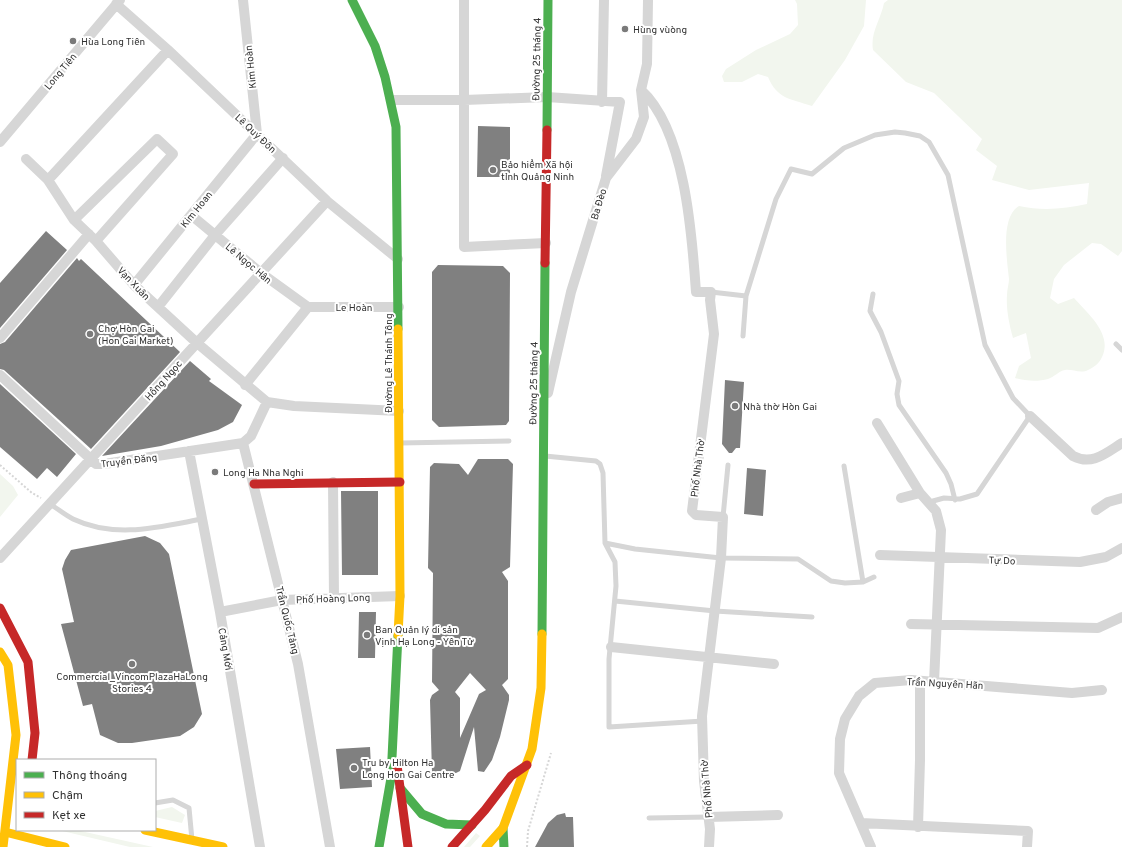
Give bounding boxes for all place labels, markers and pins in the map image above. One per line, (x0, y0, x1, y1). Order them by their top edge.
marker: Hùng vùòng (620, 24, 630, 34)
place label: Hùng vùòng (633, 24, 687, 37)
marker: Hùa Long Tiên (68, 36, 78, 46)
place label: Hùa Long Tiên (81, 36, 145, 49)
place label: Bảo hiểm Xã hội tỉnh Quảng Ninh (501, 159, 574, 184)
marker: Bảo hiểm Xã hội tỉnh Quảng Ninh (488, 165, 498, 175)
place label: Chợ Hòn Gai (Hon Gai Market) (98, 323, 173, 348)
marker: Chợ Hòn Gai (Hon Gai Market) (85, 329, 95, 339)
marker: Nhà thờ Hòn Gai (730, 401, 740, 411)
place label: Nhà thờ Hòn Gai (743, 401, 817, 414)
marker: Long Ha Nha Nghi (210, 467, 220, 477)
place label: Long Ha Nha Nghi (223, 467, 303, 480)
place label: Ban Quản lý di sản Vịnh Hạ Long - Yên Tử (375, 624, 474, 649)
marker: Ban Quản lý di sản Vịnh Hạ Long - Yên Tử (362, 630, 372, 640)
marker: Commercial_VincomPlazaHaLong Stories 4 (127, 659, 137, 669)
place label: Commercial_VincomPlazaHaLong Stories 4 (56, 671, 208, 696)
place label: Tru by Hilton Ha Long Hon Gai Centre (362, 757, 454, 782)
marker: Tru by Hilton Ha Long Hon Gai Centre (349, 763, 359, 773)

